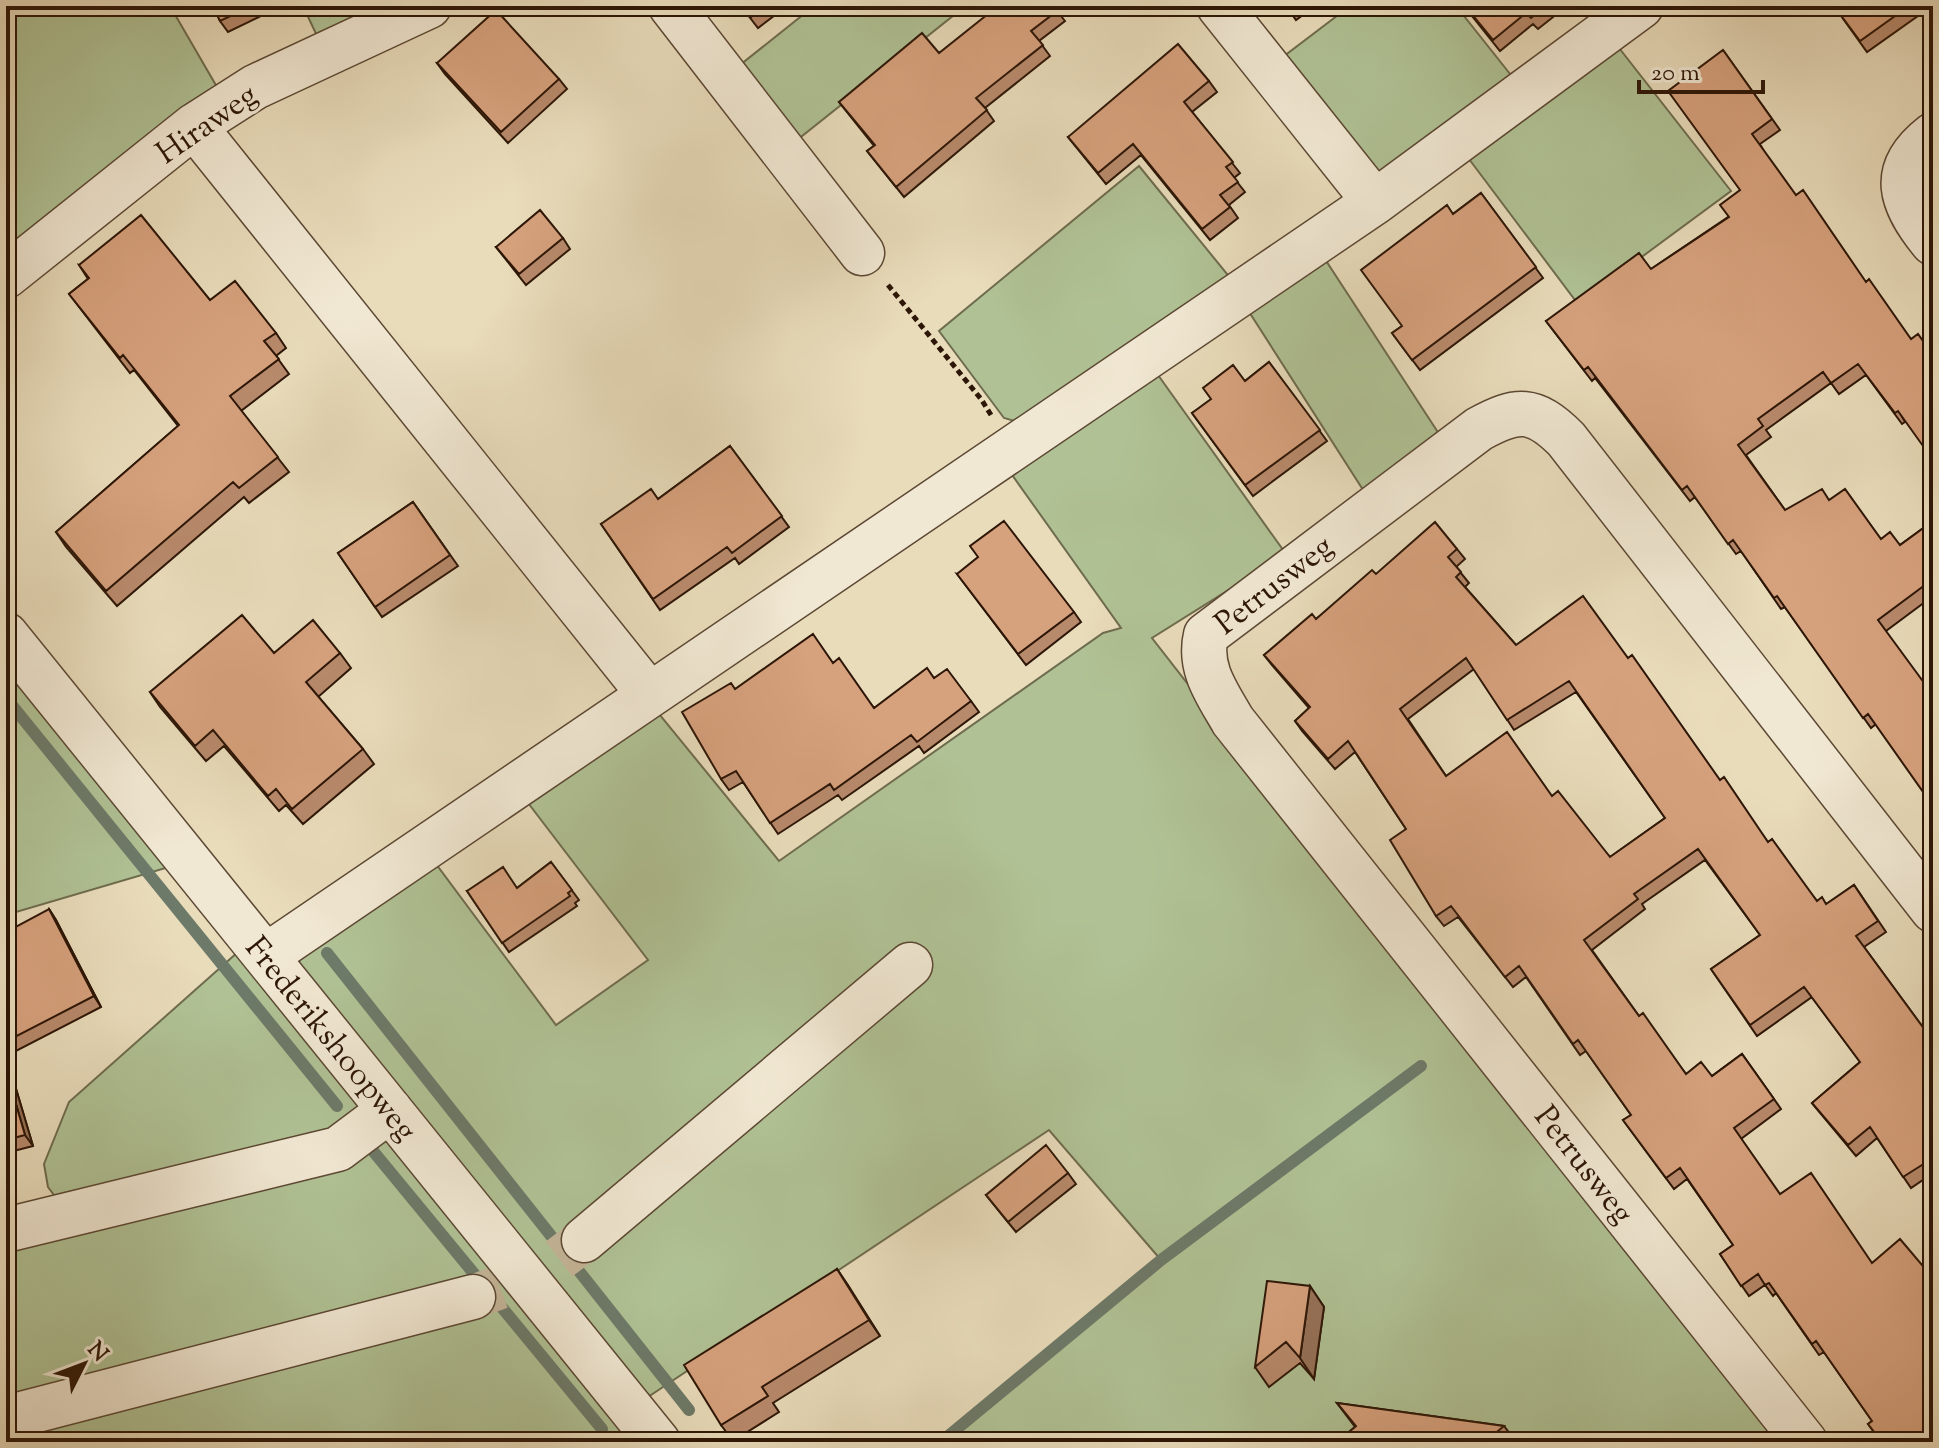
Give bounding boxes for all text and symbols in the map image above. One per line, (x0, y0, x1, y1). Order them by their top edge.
scale bar (1639, 44, 1763, 94)
text: 20 m (1651, 57, 1700, 91)
street label: Hiraweg (148, 74, 268, 177)
street label: Petrusweg (1206, 525, 1344, 647)
street label: Frederikshoopweg (233, 928, 427, 1152)
street label: Petrusweg (1522, 1097, 1644, 1235)
north arrow (44, 1324, 124, 1404)
text: N (79, 1335, 115, 1370)

